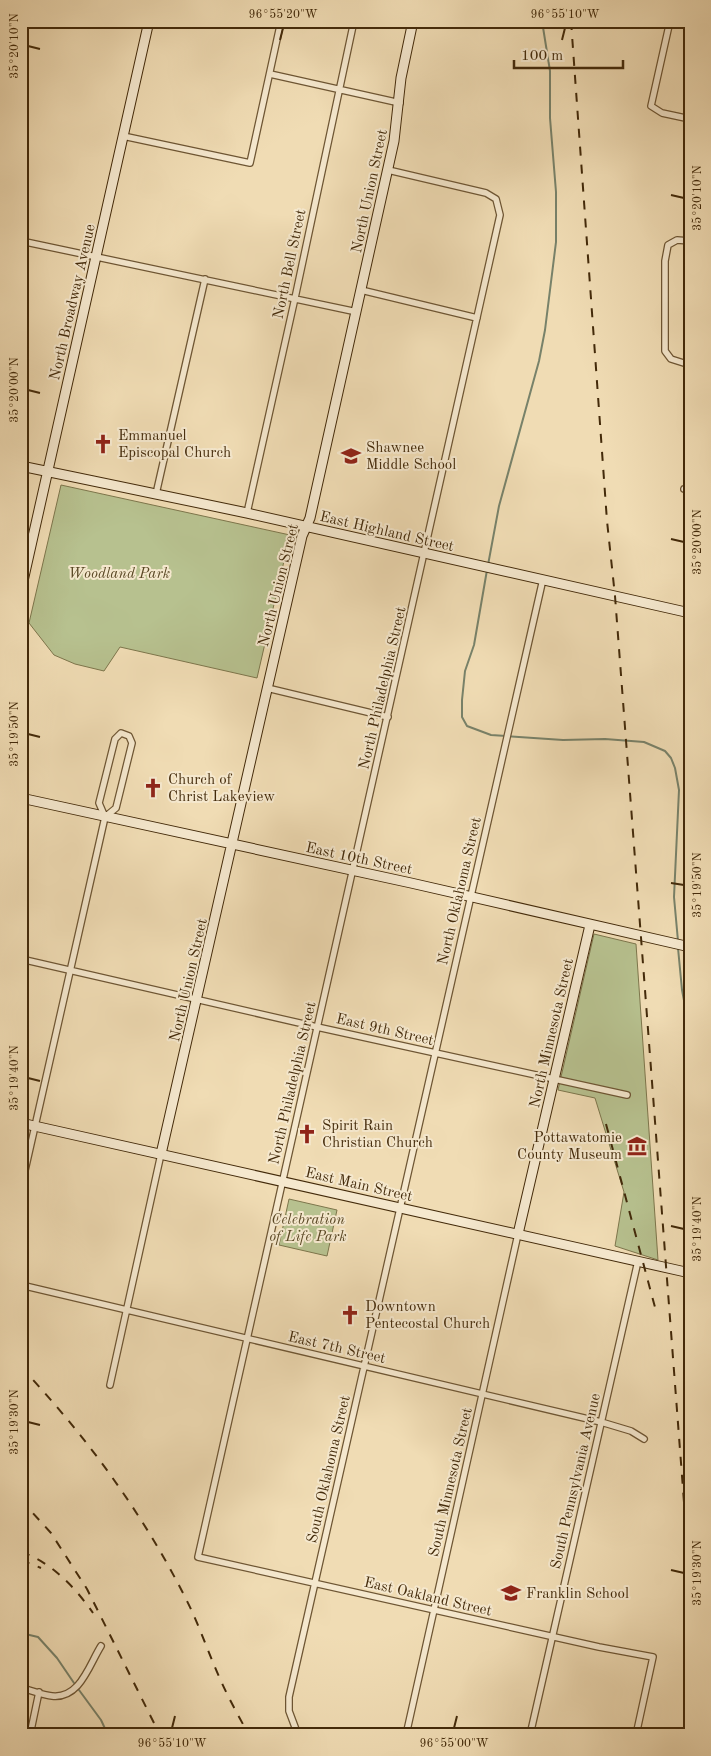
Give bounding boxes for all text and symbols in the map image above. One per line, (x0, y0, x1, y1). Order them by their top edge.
text: 96°55'20"W (248, 8, 318, 21)
text: 96°55'10"W (530, 8, 600, 21)
text: 35°20'10"N (8, 13, 21, 79)
scale bar (514, 38, 622, 70)
text: 100 m (521, 49, 563, 64)
street label: North Union Street (350, 128, 391, 255)
text: 35°20'10"N (691, 165, 704, 231)
street label: North Bell Street (271, 208, 309, 321)
street label: North Broadway Avenue (48, 223, 99, 382)
text: 35°20'00"N (8, 357, 21, 423)
place label: Emmanuel Episcopal Church (118, 429, 231, 461)
church icon: Emmanuel Episcopal Church (92, 433, 114, 455)
place label: Shawnee Middle School (366, 441, 456, 473)
school or university icon: Shawnee Middle School (340, 445, 362, 467)
text: 35°20'00"N (691, 509, 704, 575)
street label: East Highland Street (318, 510, 455, 555)
street label: North Union Street (257, 522, 302, 648)
park label: Woodland Park (68, 567, 170, 582)
street label: North Philadelphia Street (357, 605, 410, 771)
text: 35°19'50"N (8, 701, 21, 767)
place label: Church of Christ Lakeview (168, 773, 275, 805)
church icon: Church of Christ Lakeview (142, 777, 164, 799)
street label: North Oklahoma Street (436, 816, 485, 967)
street label: East 10th Street (304, 841, 413, 878)
text: 35°19'50"N (691, 852, 704, 918)
street label: North Union Street (168, 917, 211, 1043)
street label: North Minnesota Street (528, 957, 577, 1110)
street label: North Philadelphia Street (267, 1000, 320, 1166)
street label: East 9th Street (334, 1012, 435, 1049)
text: 35°19'40"N (8, 1045, 21, 1111)
place label: Spirit Rain Christian Church (322, 1119, 433, 1151)
church icon: Spirit Rain Christian Church (296, 1123, 318, 1145)
place label: Pottawatomie County Museum (517, 1131, 622, 1163)
museum icon: Pottawatomie County Museum (626, 1135, 648, 1157)
street label: East Main Street (303, 1166, 414, 1205)
text: 35°19'40"N (691, 1196, 704, 1262)
park label: Celebration of Life Park (269, 1213, 347, 1245)
place label: Downtown Pentecostal Church (365, 1300, 490, 1332)
church icon: Downtown Pentecostal Church (339, 1304, 361, 1326)
street label: East 7th Street (286, 1330, 387, 1367)
text: 35°19'30"N (8, 1389, 21, 1455)
street label: South Pennsylvania Avenue (549, 1392, 604, 1571)
street label: South Oklahoma Street (305, 1394, 354, 1545)
street label: South Minnesota Street (427, 1406, 476, 1558)
text: 35°19'30"N (691, 1540, 704, 1606)
street label: East Oakland Street (362, 1575, 493, 1619)
school or university icon: Franklin School (500, 1582, 522, 1604)
place label: Franklin School (526, 1587, 629, 1602)
text: 96°55'10"W (137, 1737, 207, 1750)
text: 96°55'00"W (419, 1737, 489, 1750)

